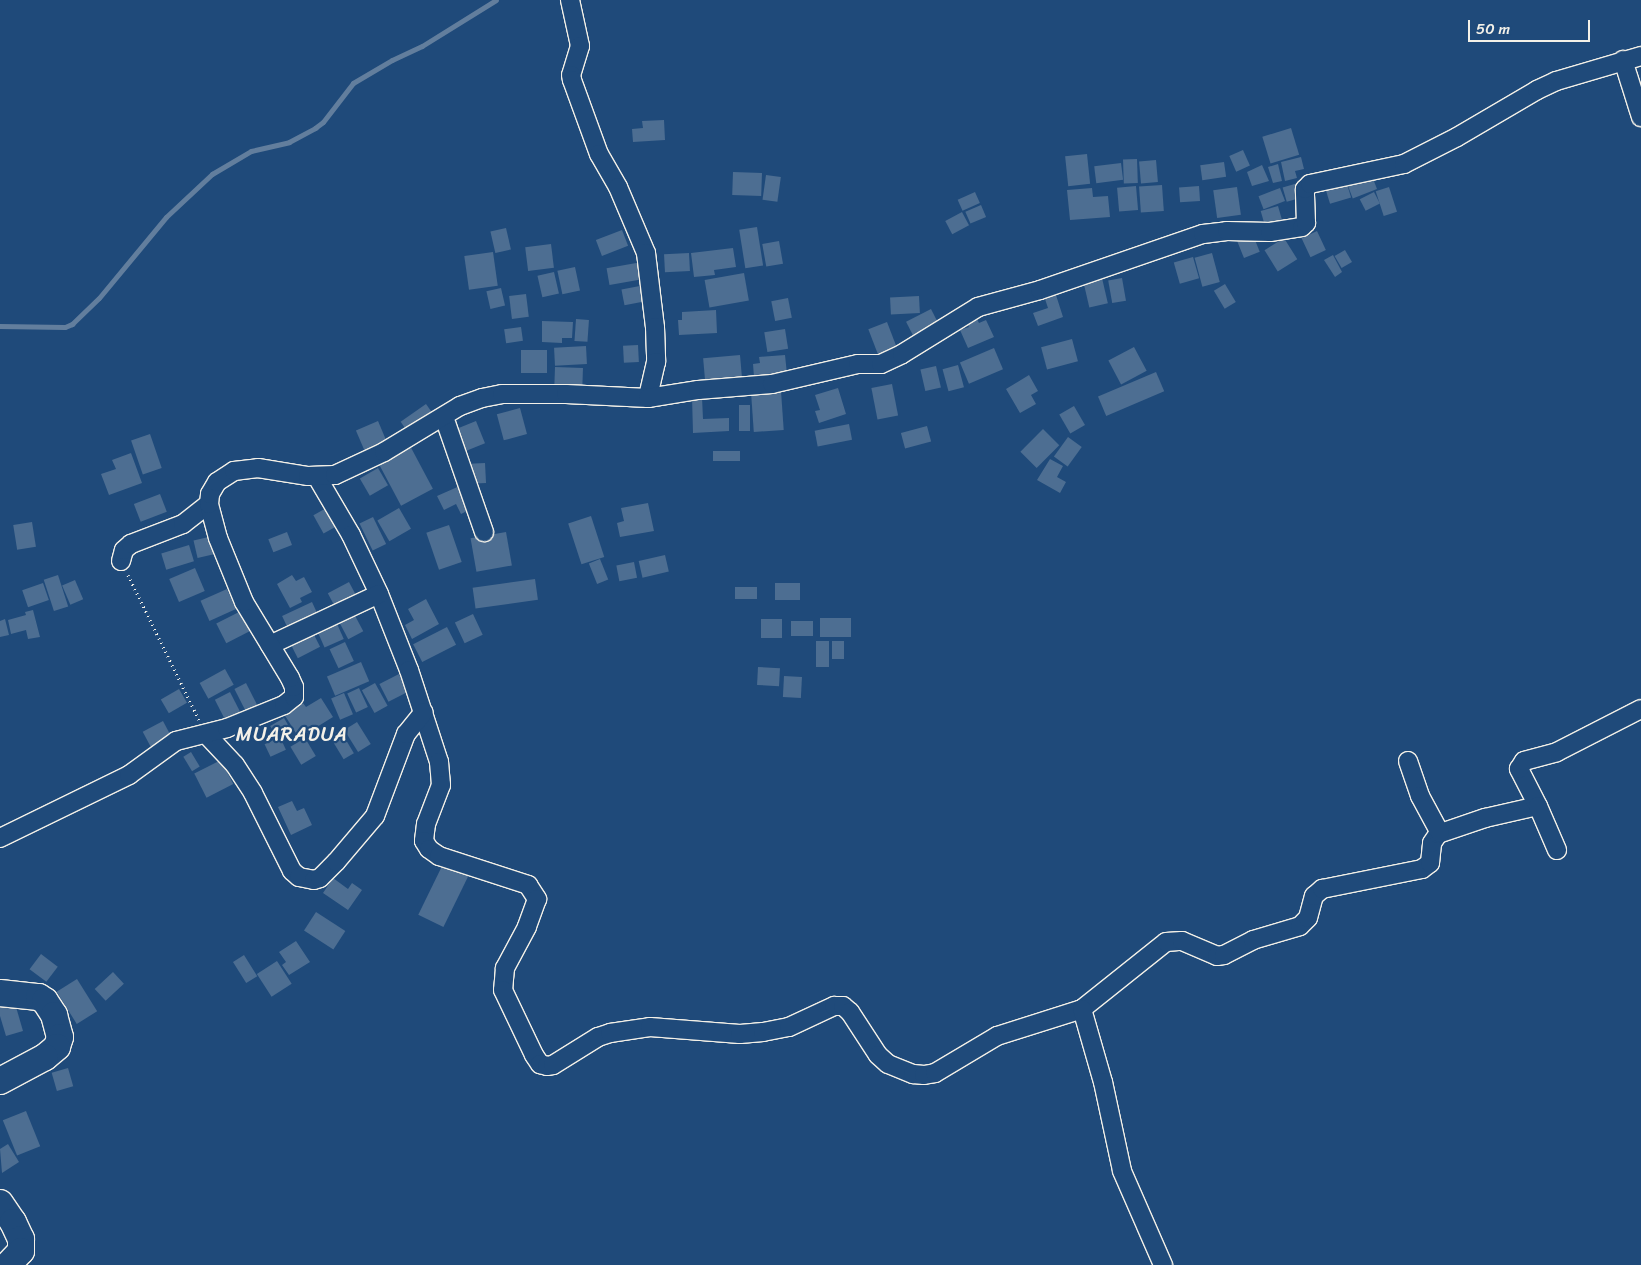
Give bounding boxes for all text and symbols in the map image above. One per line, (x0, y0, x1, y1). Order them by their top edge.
scale bar (1471, 10, 1594, 42)
text: 50 m (1476, 16, 1510, 42)
district label: MUARADUA (235, 722, 349, 746)

